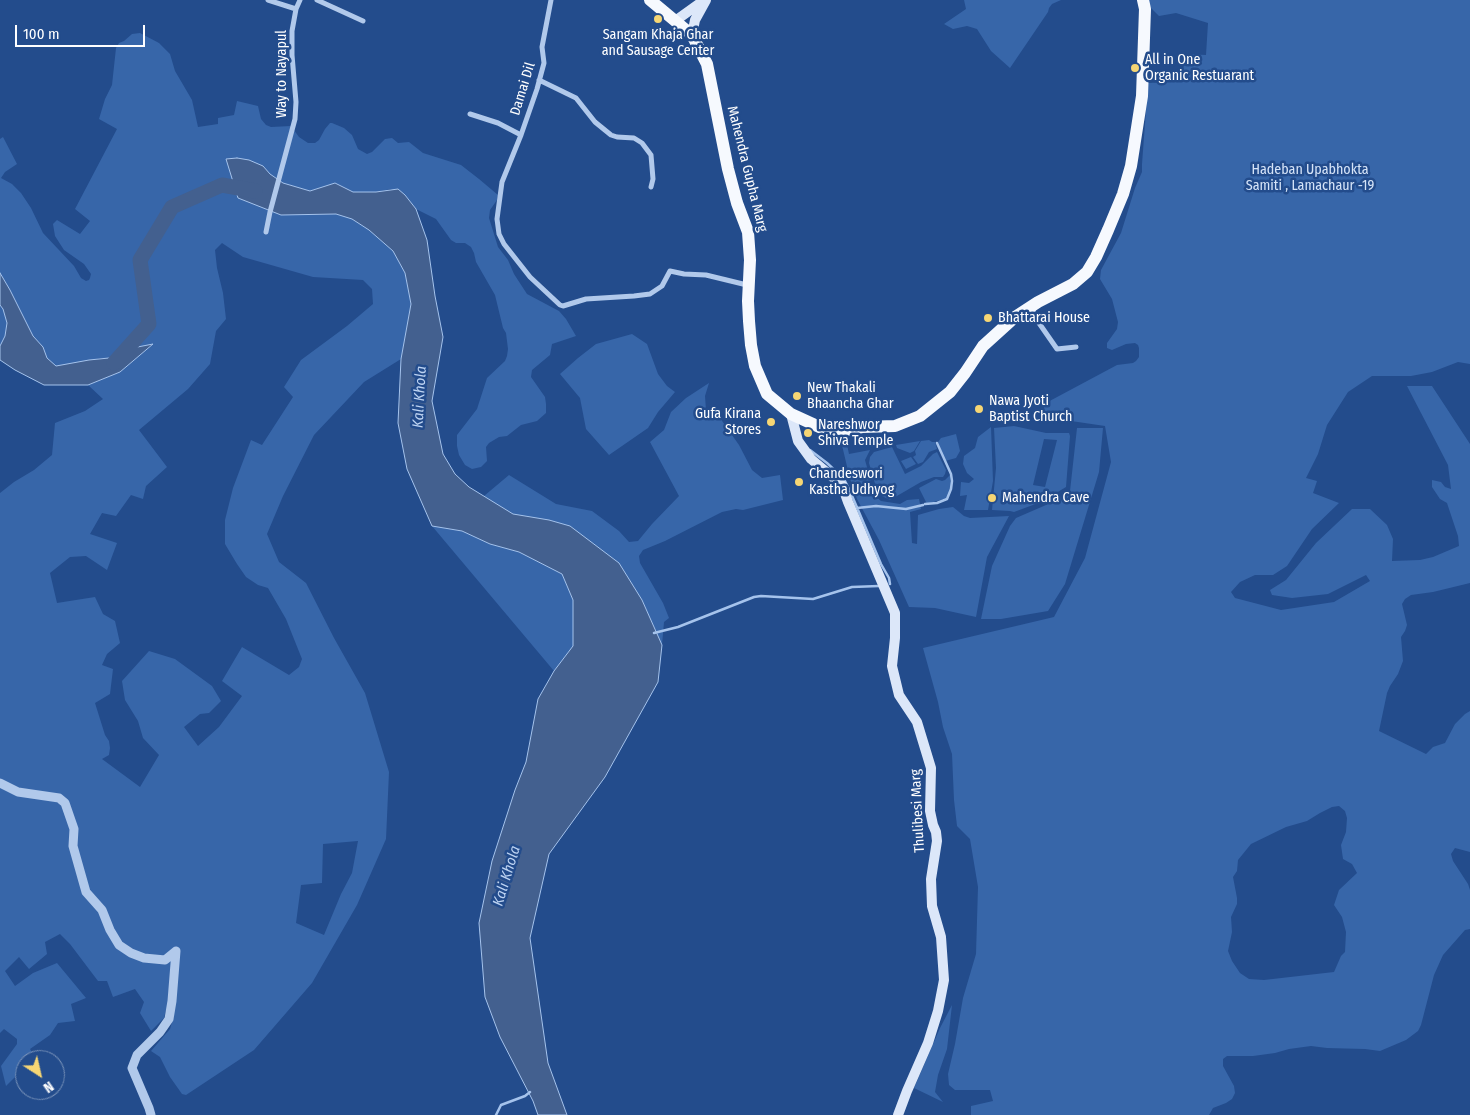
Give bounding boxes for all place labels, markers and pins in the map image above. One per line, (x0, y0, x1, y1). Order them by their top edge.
marker: Sangam Khaja Ghar and Sausage Center (652, 13, 664, 25)
place label: Sangam Khaja Ghar and Sausage Center (602, 27, 714, 59)
place label: All in One Organic Restuarant (1145, 52, 1254, 84)
marker: All in One Organic Restuarant (1129, 62, 1141, 74)
place label: Bhattarai House (998, 310, 1090, 326)
marker: Bhattarai House (982, 312, 994, 324)
place label: New Thakali Bhaancha Ghar (807, 380, 894, 412)
marker: New Thakali Bhaancha Ghar (791, 390, 803, 402)
place label: Nawa Jyoti Baptist Church (989, 393, 1072, 426)
marker: Nawa Jyoti Baptist Church (973, 403, 985, 415)
place label: Gufa Kirana Stores (695, 406, 761, 438)
marker: Gufa Kirana Stores (765, 416, 777, 428)
place label: Nareshwor Shiva Temple (818, 417, 893, 450)
marker: Nareshwor Shiva Temple (802, 427, 814, 439)
place label: Chandeswori Kastha Udhyog (809, 466, 894, 498)
marker: Chandeswori Kastha Udhyog (793, 476, 805, 488)
place label: Mahendra Cave (1002, 490, 1089, 506)
marker: Mahendra Cave (986, 492, 998, 504)

